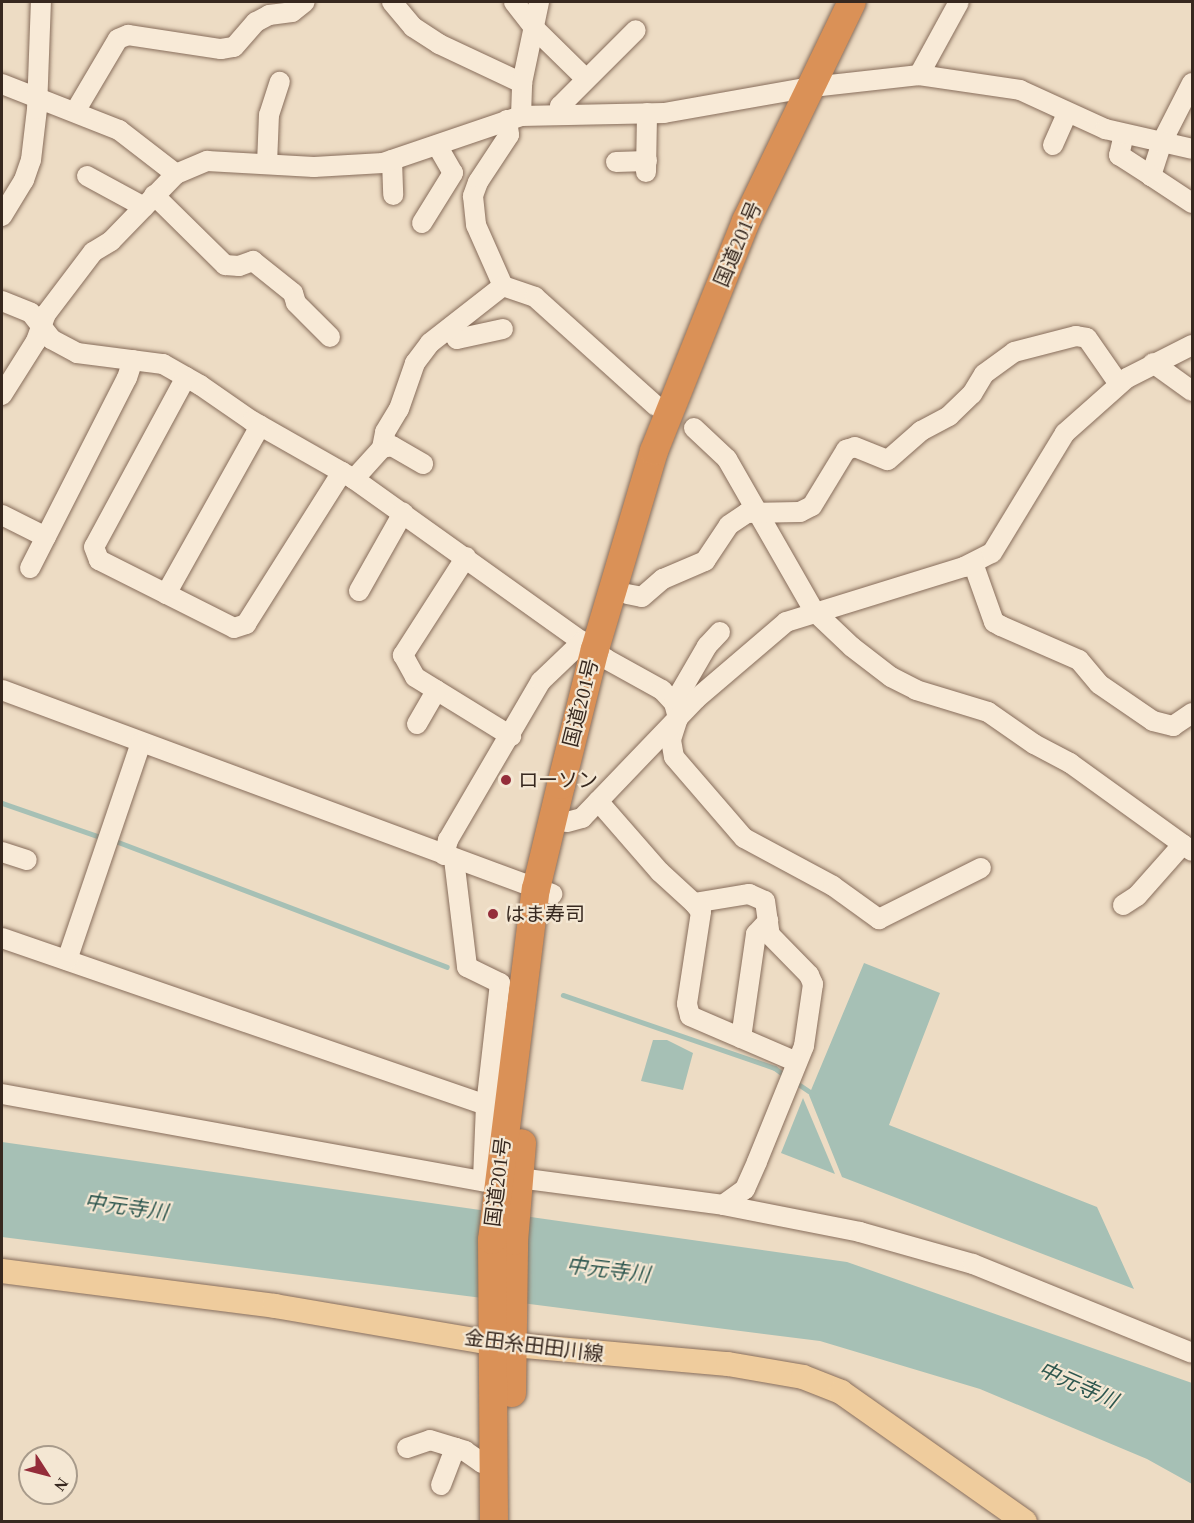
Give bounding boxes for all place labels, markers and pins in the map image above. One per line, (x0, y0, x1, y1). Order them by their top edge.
place label: ローソン (518, 768, 598, 792)
marker: ローソン (499, 773, 513, 787)
place label: はま寿司 (505, 902, 585, 926)
marker: はま寿司 (486, 907, 500, 921)

